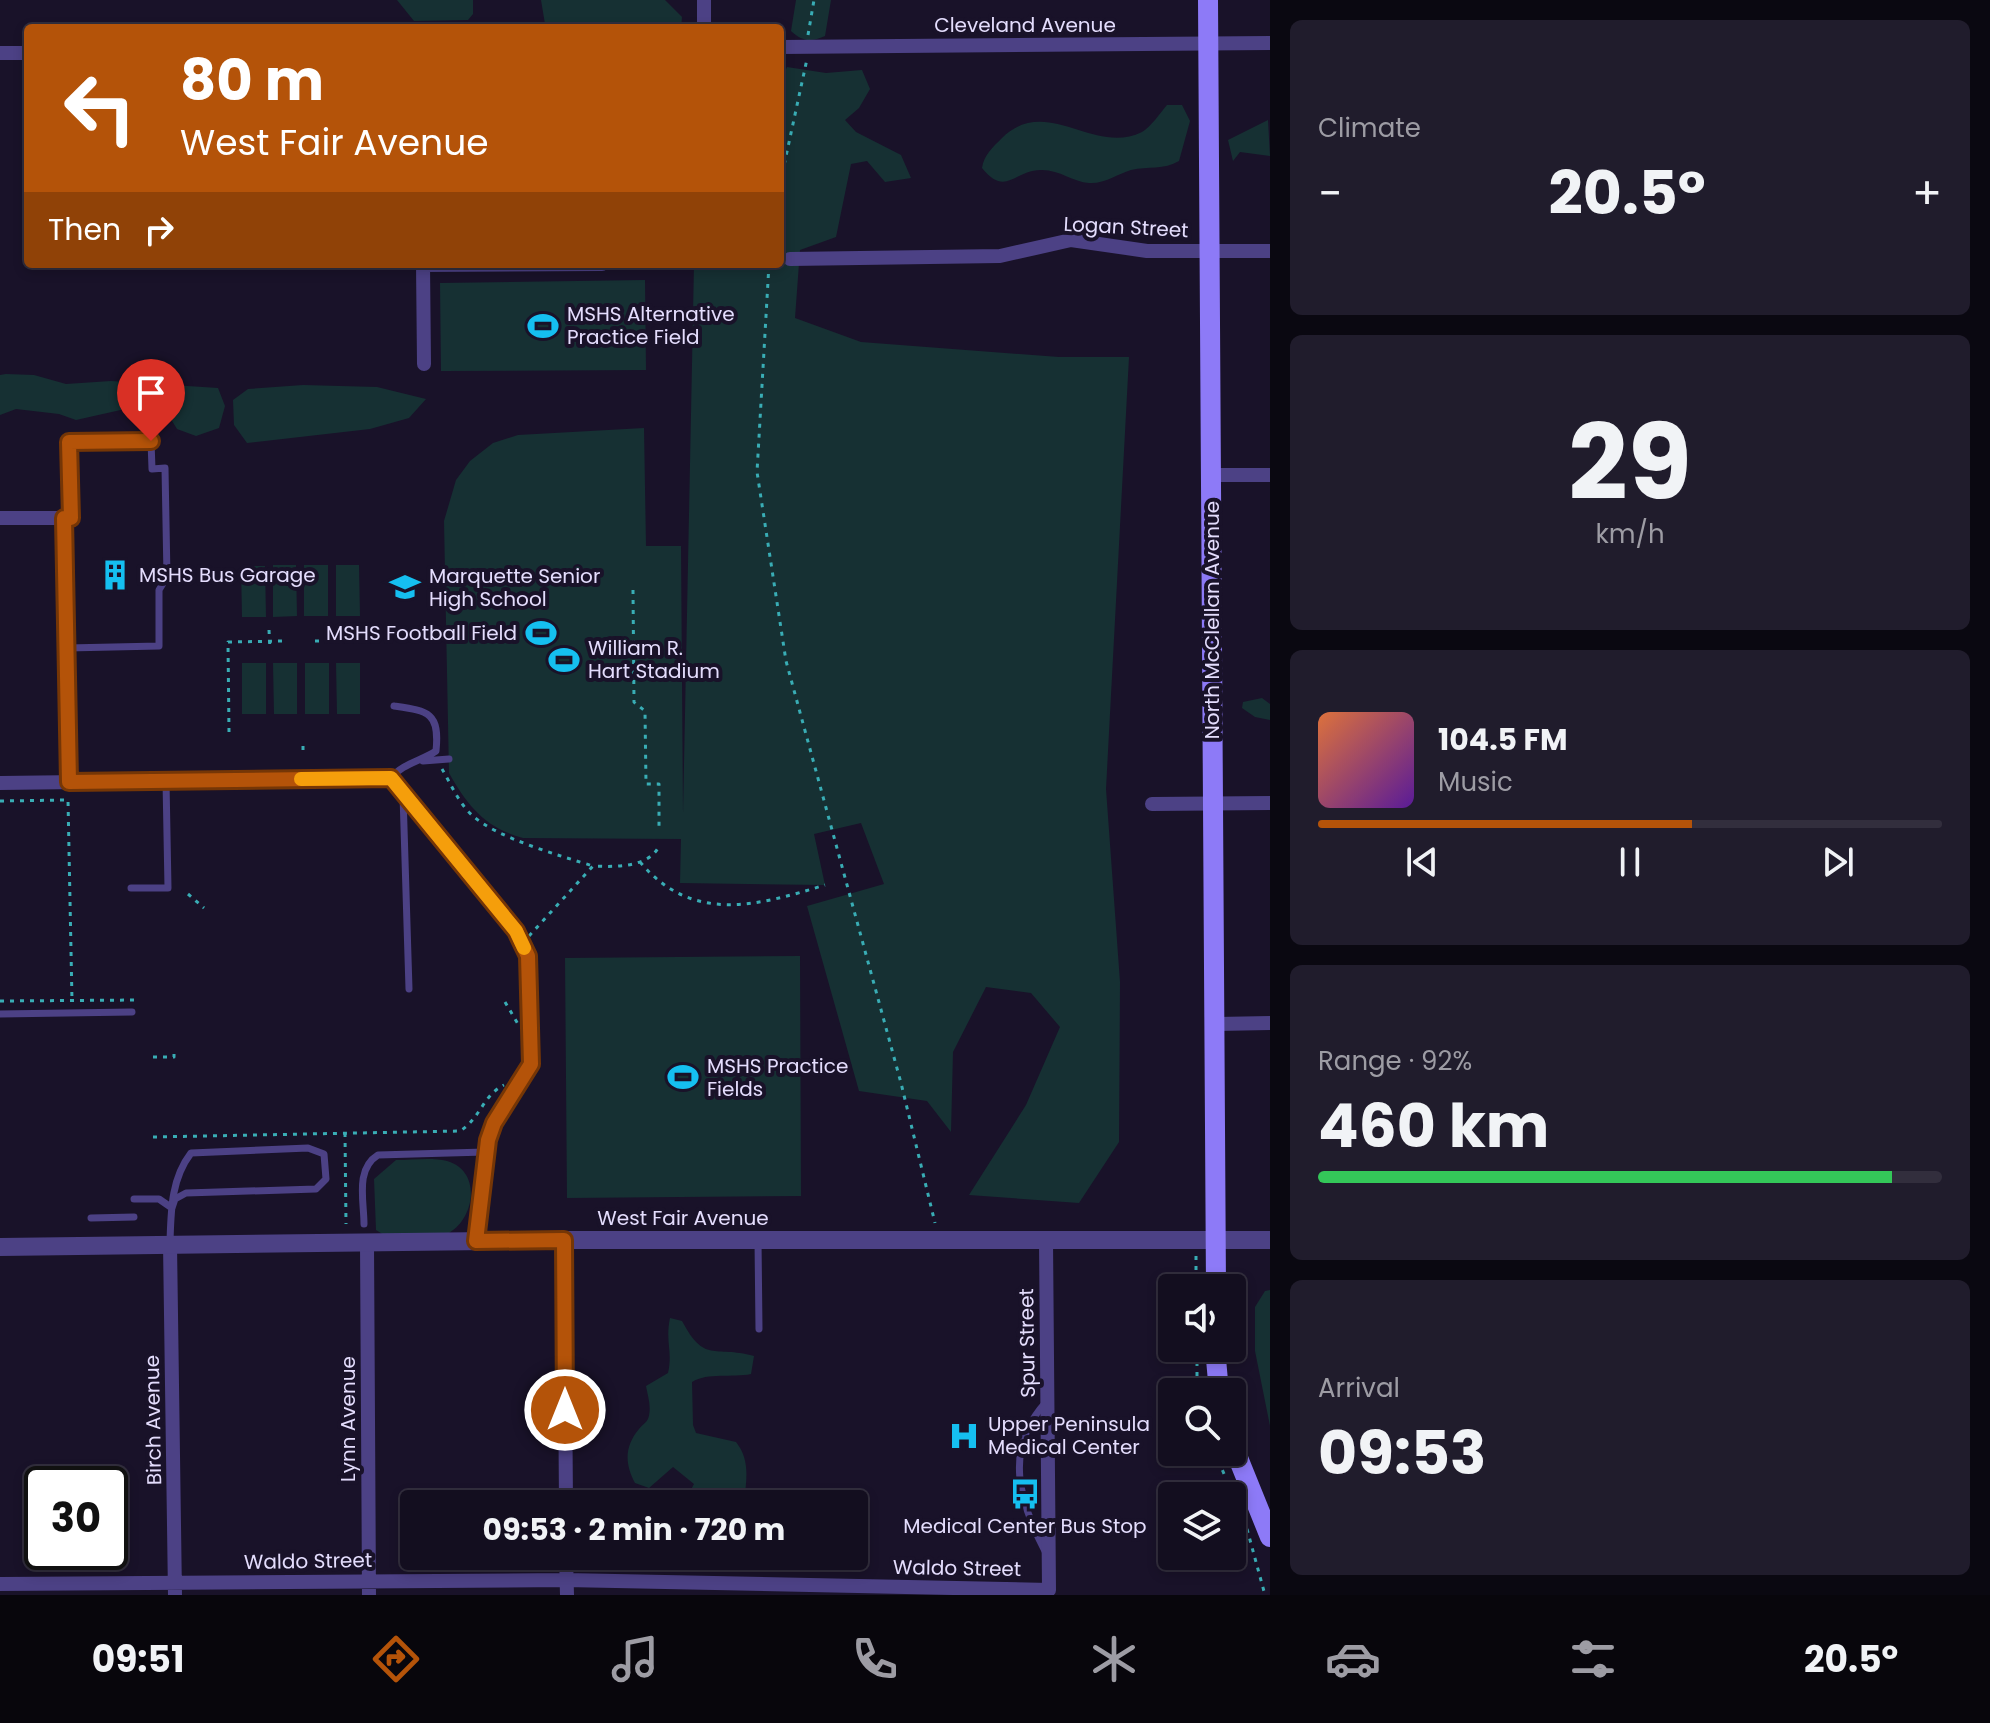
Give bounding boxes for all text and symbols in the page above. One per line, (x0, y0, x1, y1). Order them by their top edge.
street label: Cleveland Avenue (934, 11, 1116, 39)
text: 80 m (180, 41, 324, 120)
icon: left (48, 56, 152, 160)
text: Climate (1318, 110, 1421, 146)
text: West Fair Avenue (180, 117, 489, 168)
text: 20.5° (1549, 151, 1706, 235)
text: − (1318, 163, 1342, 224)
text: + (1912, 163, 1942, 224)
text: Then (48, 208, 121, 251)
icon: right (137, 208, 181, 252)
street label: Logan Street (1063, 210, 1189, 244)
place label: MSHS Alternative Practice Field (567, 300, 735, 351)
sports icon: MSHS Alternative Practice Field (526, 309, 560, 343)
pin (117, 359, 185, 441)
icon: arrive (129, 371, 173, 415)
text: 29 (1568, 390, 1692, 535)
street label: North McClellan Avenue (1198, 501, 1226, 739)
text: km/h (1595, 516, 1665, 552)
building icon: MSHS Bus Garage (98, 558, 132, 592)
place label: MSHS Bus Garage (139, 561, 316, 589)
place label: Marquette Senior High School (429, 562, 600, 613)
school or university icon: Marquette Senior High School (388, 570, 422, 604)
sports icon: MSHS Football Field (524, 616, 558, 650)
place label: MSHS Football Field (326, 619, 517, 647)
place label: William R. Hart Stadium (588, 634, 720, 685)
sports icon: William R. Hart Stadium (547, 643, 581, 677)
text: 104.5 FM (1438, 718, 1567, 761)
text: Music (1438, 764, 1513, 800)
icon: previous (1400, 840, 1444, 884)
icon: pause (1608, 840, 1652, 884)
icon: next (1816, 840, 1860, 884)
text: Range · 92% (1318, 1043, 1472, 1079)
place label: MSHS Practice Fields (707, 1052, 848, 1103)
sports icon: MSHS Practice Fields (666, 1060, 700, 1094)
text: 460 km (1318, 1084, 1549, 1168)
street label: West Fair Avenue (597, 1204, 769, 1232)
map controls (1158, 1274, 1246, 1570)
button: sound (1158, 1274, 1246, 1362)
street label: Spur Street (1012, 1288, 1042, 1398)
street label: Birch Avenue (138, 1355, 168, 1485)
street label: Lynn Avenue (334, 1356, 362, 1482)
position arrow (523, 1368, 607, 1452)
text: Arrival (1318, 1370, 1400, 1406)
button: search (1158, 1378, 1246, 1466)
place label: Upper Peninsula Medical Center (988, 1410, 1150, 1461)
text: 09:53 (1318, 1411, 1486, 1495)
hospital icon: Upper Peninsula Medical Center (947, 1419, 981, 1453)
speed limit sign: 30 (24, 1466, 128, 1570)
bus stop icon: Medical Center Bus Stop (1008, 1477, 1042, 1511)
button: layers (1158, 1482, 1246, 1570)
text: 09:53 · 2 min · 720 m (483, 1508, 785, 1551)
place label: Medical Center Bus Stop (903, 1512, 1147, 1540)
street label: Waldo Street (244, 1546, 372, 1576)
street label: Waldo Street (893, 1553, 1021, 1583)
icon: directions (368, 1631, 424, 1687)
icon: music (607, 1631, 663, 1687)
icon: phone (847, 1631, 903, 1687)
icon: climate (1086, 1631, 1142, 1687)
icon: car (1325, 1631, 1381, 1687)
icon: filters (1565, 1631, 1621, 1687)
text: 09:51 (92, 1634, 184, 1685)
text: 20.5° (1804, 1634, 1898, 1685)

